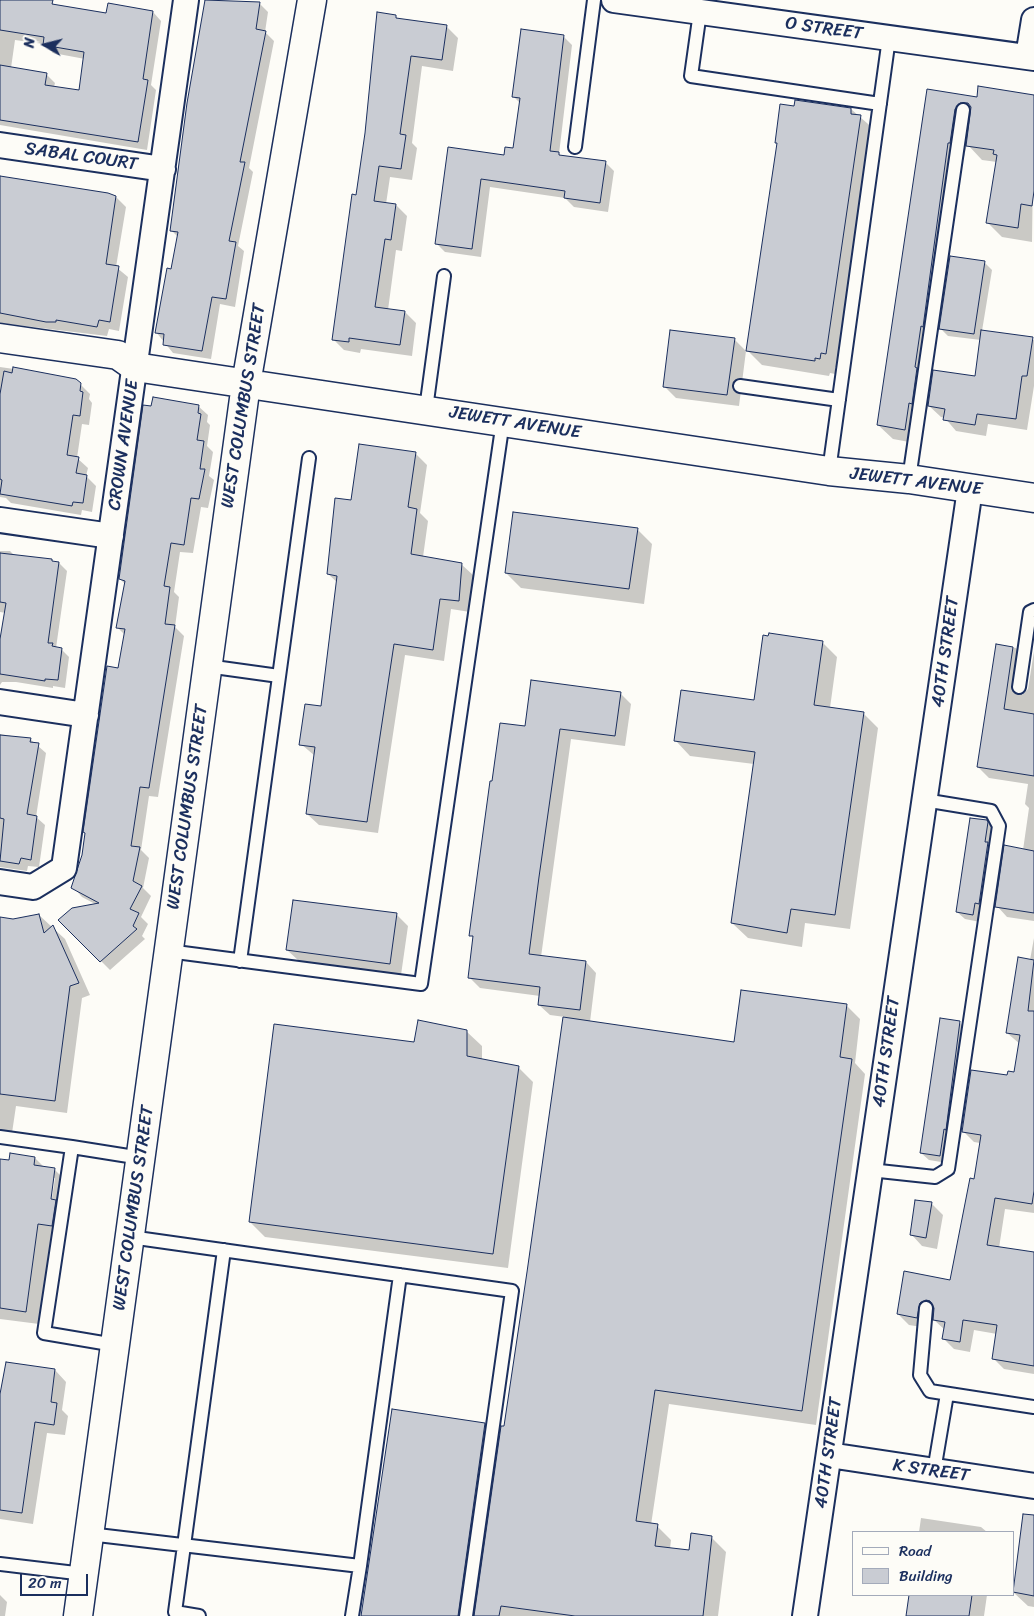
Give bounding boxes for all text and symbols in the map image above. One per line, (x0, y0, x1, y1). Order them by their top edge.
street label: O STREET (784, 13, 864, 45)
north arrow (20, 20, 70, 70)
text: N (17, 36, 43, 49)
street label: SABAL COURT (23, 138, 139, 176)
street label: WEST COLUMBUS STREET (217, 302, 271, 510)
street label: CROWN AVENUE (104, 378, 144, 512)
street label: JEWETT AVENUE (448, 402, 582, 444)
street label: JEWETT AVENUE (849, 463, 983, 501)
street label: 40TH STREET (928, 595, 964, 709)
street label: WEST COLUMBUS STREET (163, 703, 213, 911)
street label: 40TH STREET (869, 995, 905, 1109)
street label: WEST COLUMBUS STREET (109, 1104, 159, 1312)
street label: 40TH STREET (811, 1396, 847, 1510)
street label: K STREET (891, 1455, 971, 1487)
legend (852, 1531, 1014, 1596)
text: Road (899, 1538, 931, 1564)
text: Building (899, 1563, 953, 1589)
scale bar (22, 1564, 90, 1596)
text: 20 m (28, 1570, 62, 1596)

